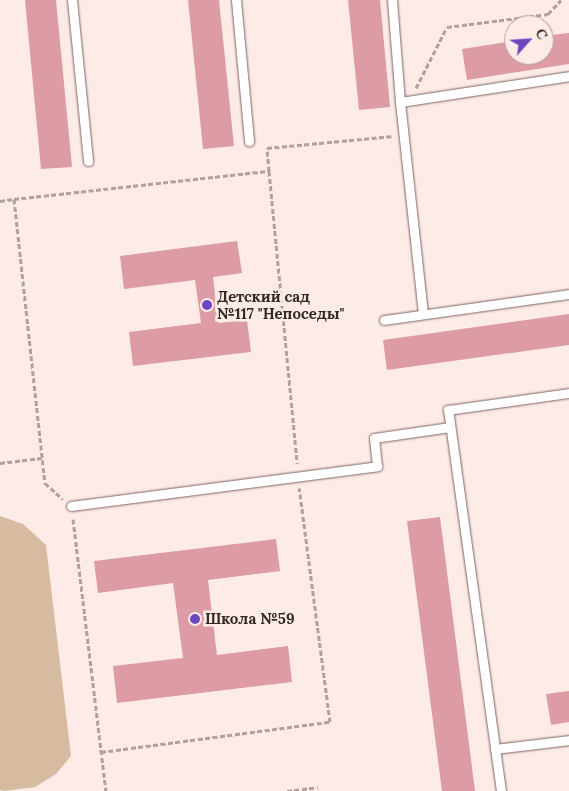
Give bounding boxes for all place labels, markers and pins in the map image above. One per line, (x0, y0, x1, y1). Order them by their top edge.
place label: Детский сад №117 "Непоседы" (217, 287, 344, 322)
marker: Детский сад №117 "Непоседы" (201, 299, 213, 311)
place label: Школа №59 (205, 610, 295, 628)
marker: Школа №59 (189, 613, 201, 625)

